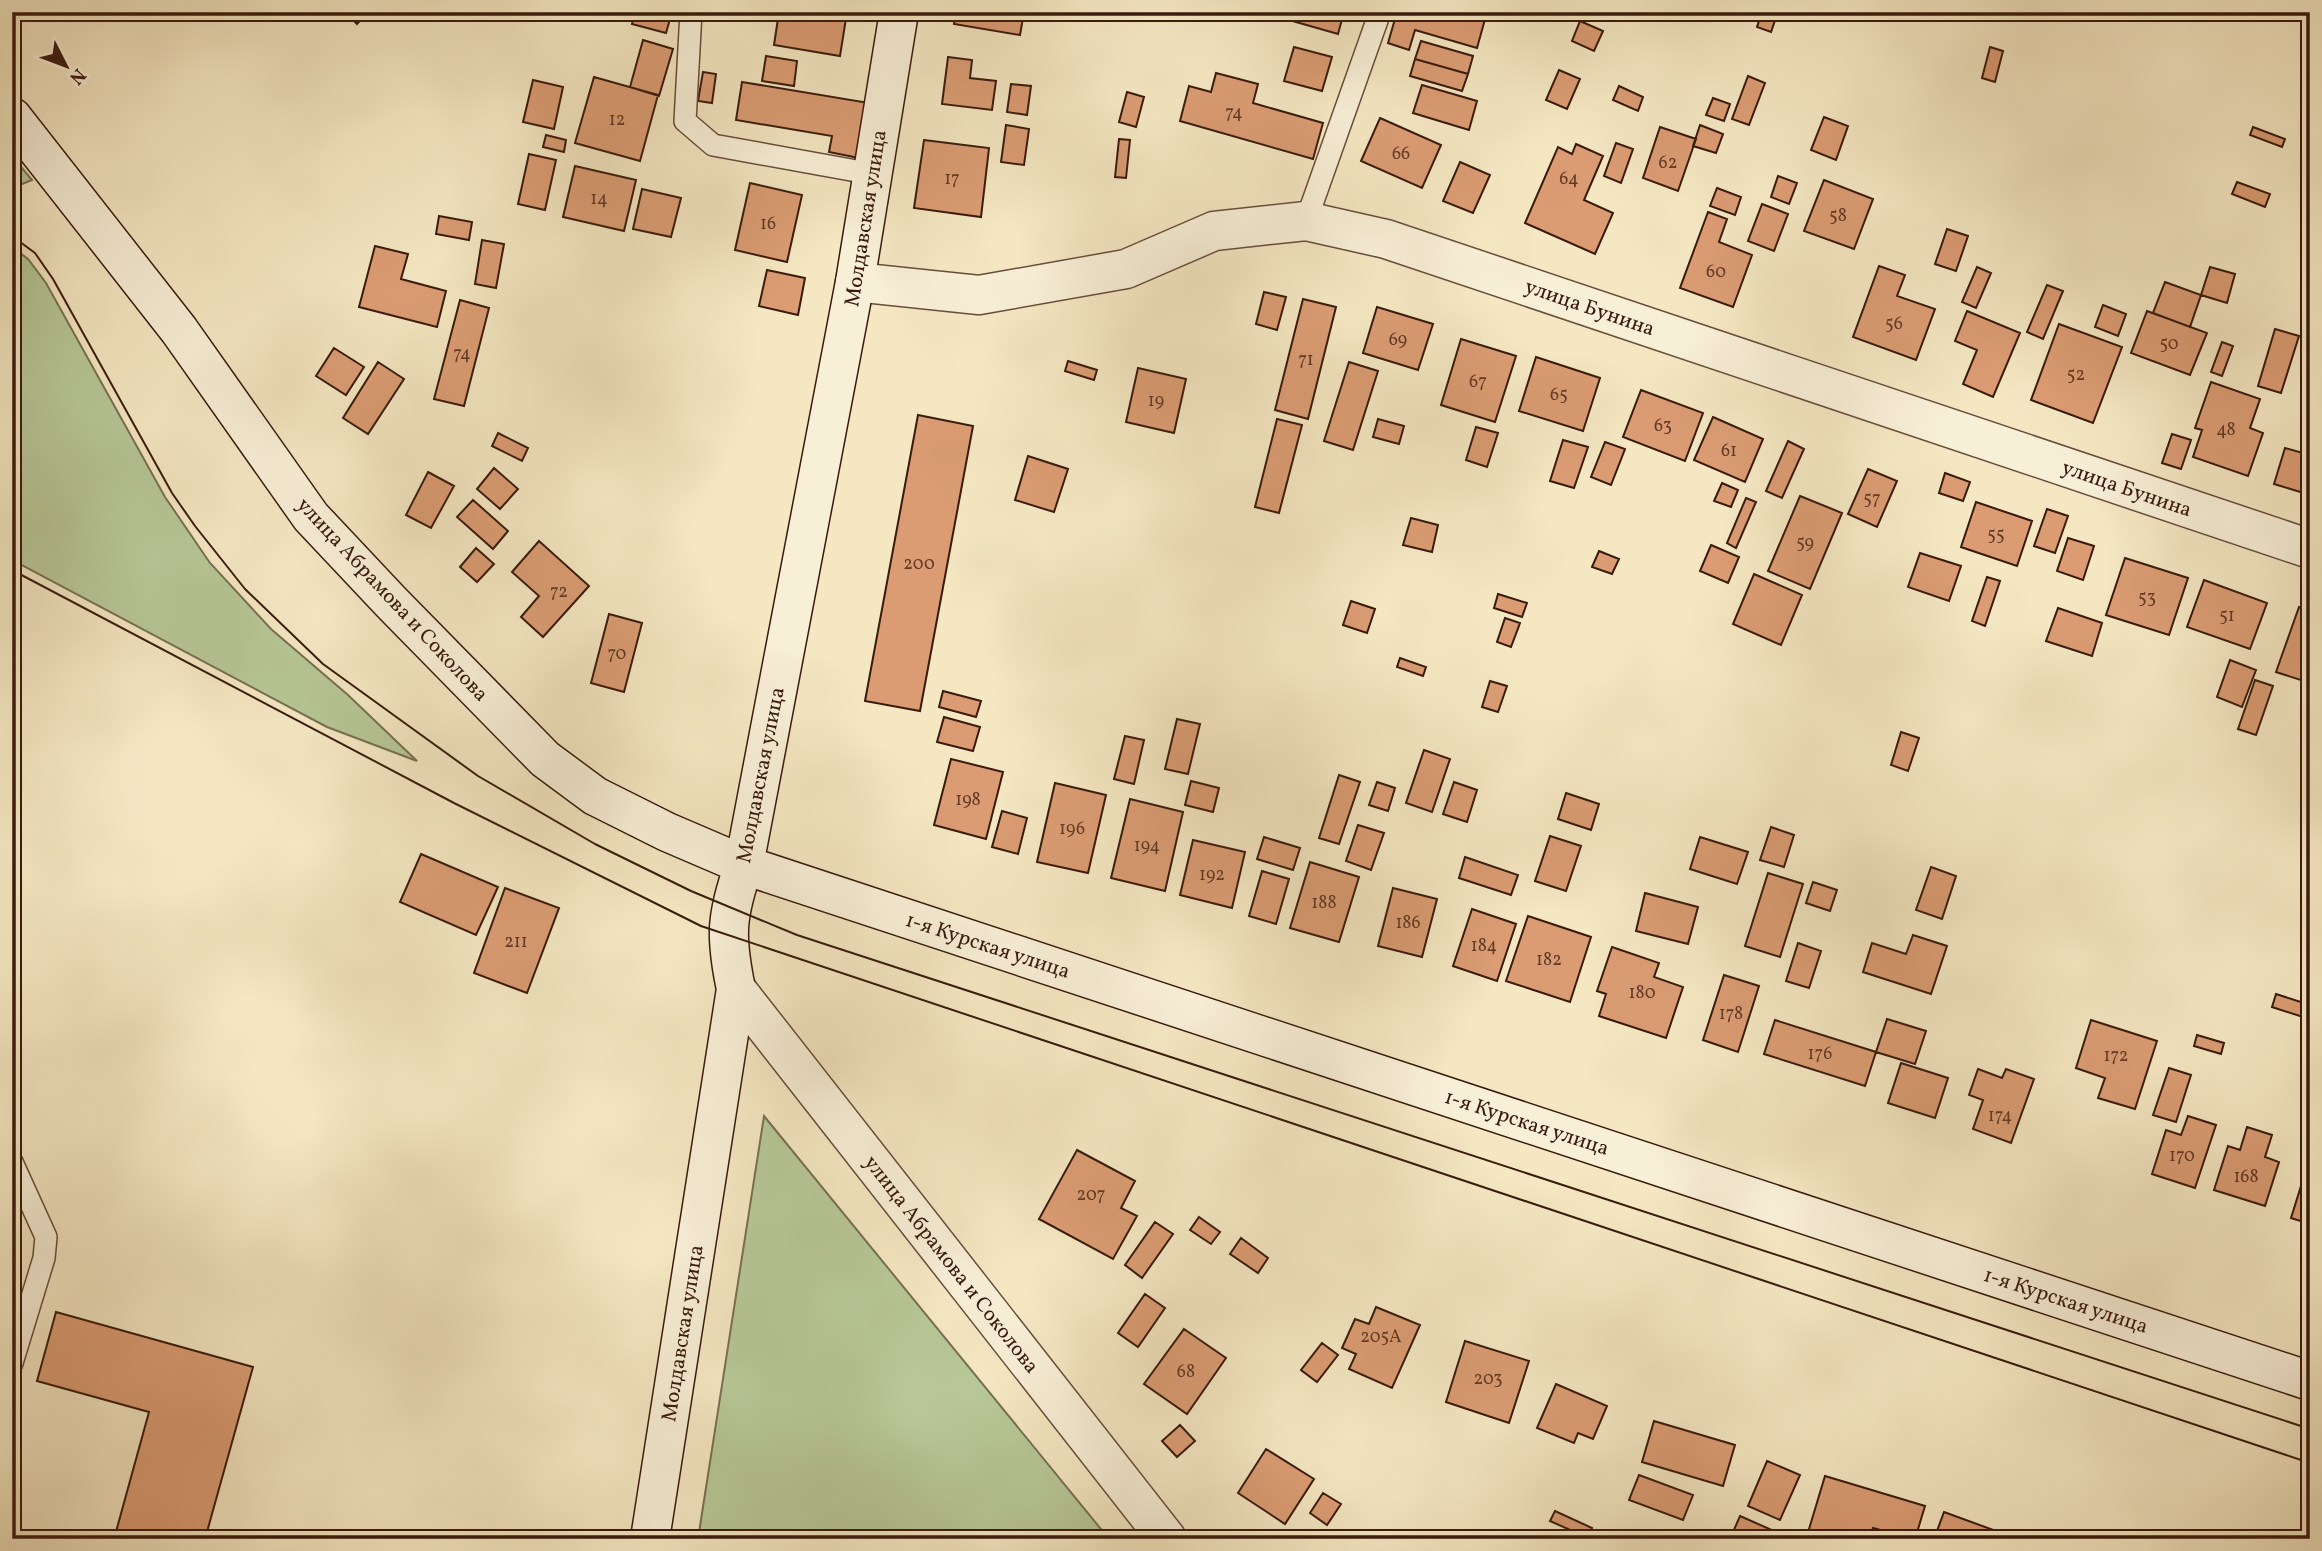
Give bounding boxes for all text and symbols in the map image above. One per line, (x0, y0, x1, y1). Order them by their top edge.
north arrow (32, 32, 102, 102)
text: N (63, 62, 91, 90)
house number: 74 (1225, 101, 1243, 126)
house number: 12 (609, 108, 625, 133)
street label: Молдавская улица (838, 128, 895, 309)
house number: 66 (1392, 142, 1410, 167)
house number: 62 (1659, 151, 1677, 176)
house number: 17 (944, 167, 960, 192)
house number: 64 (1559, 167, 1579, 192)
house number: 14 (590, 187, 608, 212)
house number: 58 (1829, 204, 1847, 229)
house number: 16 (760, 212, 776, 237)
house number: 60 (1706, 260, 1726, 285)
street label: улица Бунина (1521, 273, 1658, 344)
house number: 56 (1885, 312, 1903, 337)
house number: 69 (1389, 328, 1407, 353)
house number: 50 (2159, 332, 2179, 357)
house number: 74 (453, 342, 471, 367)
house number: 71 (1298, 348, 1314, 373)
house number: 52 (2067, 363, 2085, 388)
house number: 67 (1469, 370, 1487, 395)
house number: 65 (1550, 383, 1568, 408)
house number: 19 (1148, 389, 1164, 414)
house number: 63 (1654, 414, 1672, 439)
house number: 48 (2216, 418, 2236, 443)
house number: 61 (1721, 439, 1737, 464)
street label: улица Бунина (2058, 454, 2195, 525)
house number: 57 (1863, 487, 1881, 512)
street label: улица Абрамова и Соколова (289, 492, 494, 708)
house number: 55 (1987, 523, 2005, 548)
house number: 59 (1796, 531, 1814, 556)
house number: 200 (903, 552, 935, 577)
house number: 72 (550, 580, 568, 605)
house number: 53 (2138, 586, 2156, 611)
house number: 51 (2219, 604, 2235, 629)
house number: 70 (608, 642, 627, 667)
street label: Молдавская улица (730, 685, 793, 866)
house number: 198 (955, 788, 981, 813)
house number: 196 (1059, 817, 1085, 842)
house number: 194 (1134, 834, 1160, 859)
house number: 192 (1199, 863, 1225, 888)
house number: 188 (1311, 891, 1337, 916)
street label: 1-я Курская улица (901, 906, 1074, 987)
house number: 186 (1395, 911, 1421, 936)
house number: 211 (504, 930, 528, 955)
house number: 184 (1471, 934, 1497, 959)
house number: 182 (1536, 948, 1562, 973)
house number: 180 (1629, 981, 1656, 1006)
house number: 178 (1719, 1002, 1743, 1027)
house number: 176 (1808, 1042, 1832, 1067)
house number: 172 (2103, 1044, 2129, 1069)
street label: 1-я Курская улица (1440, 1083, 1613, 1164)
house number: 174 (1988, 1104, 2012, 1129)
house number: 170 (2169, 1144, 2195, 1169)
street label: улица Абрамова и Соколова (856, 1150, 1045, 1380)
house number: 168 (2233, 1165, 2259, 1190)
house number: 207 (1076, 1183, 1106, 1208)
street label: Молдавская улица (655, 1243, 712, 1424)
street label: 1-я Курская улица (1979, 1261, 2152, 1342)
house number: 205А (1360, 1325, 1402, 1350)
house number: 68 (1177, 1360, 1195, 1385)
house number: 203 (1473, 1367, 1503, 1392)

